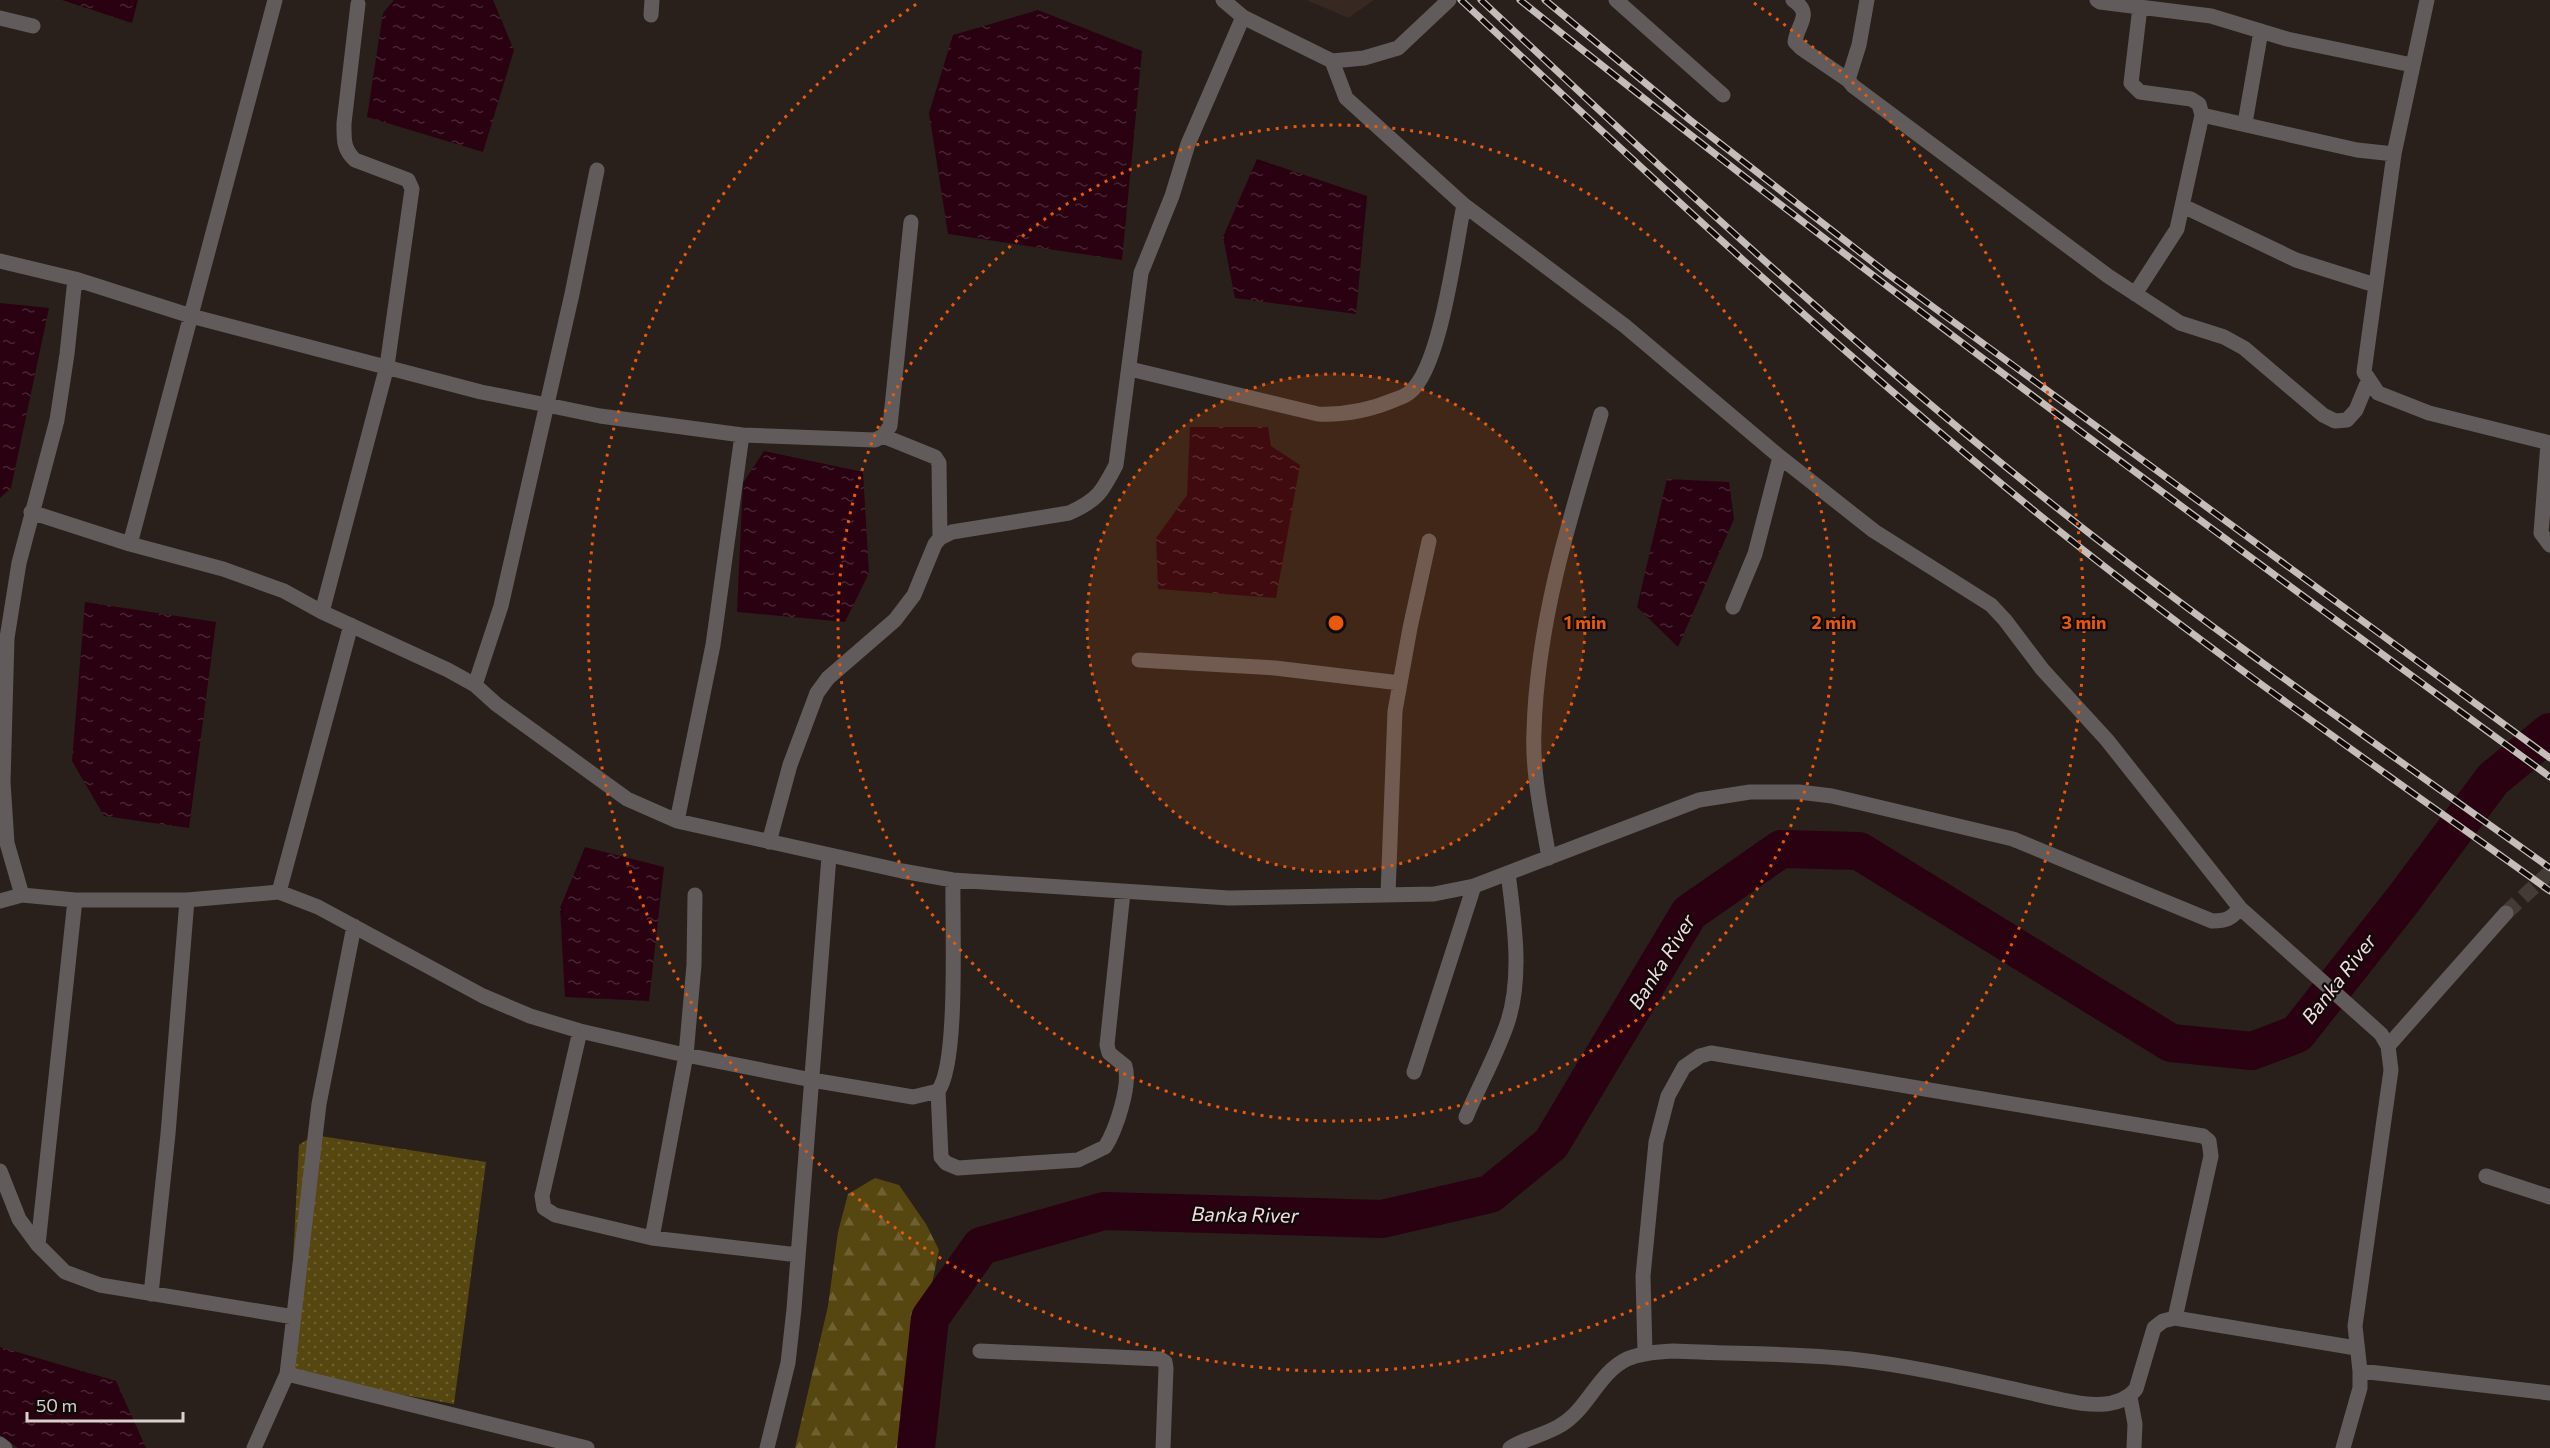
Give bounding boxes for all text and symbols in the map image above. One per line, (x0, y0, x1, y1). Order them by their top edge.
text: 1 min (1564, 611, 1606, 633)
text: 2 min (1812, 611, 1856, 633)
text: 3 min (2061, 611, 2107, 633)
centre of rings (1326, 613, 1346, 633)
water label: Banka River (1623, 909, 1700, 1013)
water label: Banka River (2296, 928, 2381, 1028)
water label: Banka River (1191, 1201, 1300, 1227)
scale bar (27, 1385, 183, 1423)
text: 50 m (36, 1394, 77, 1416)

